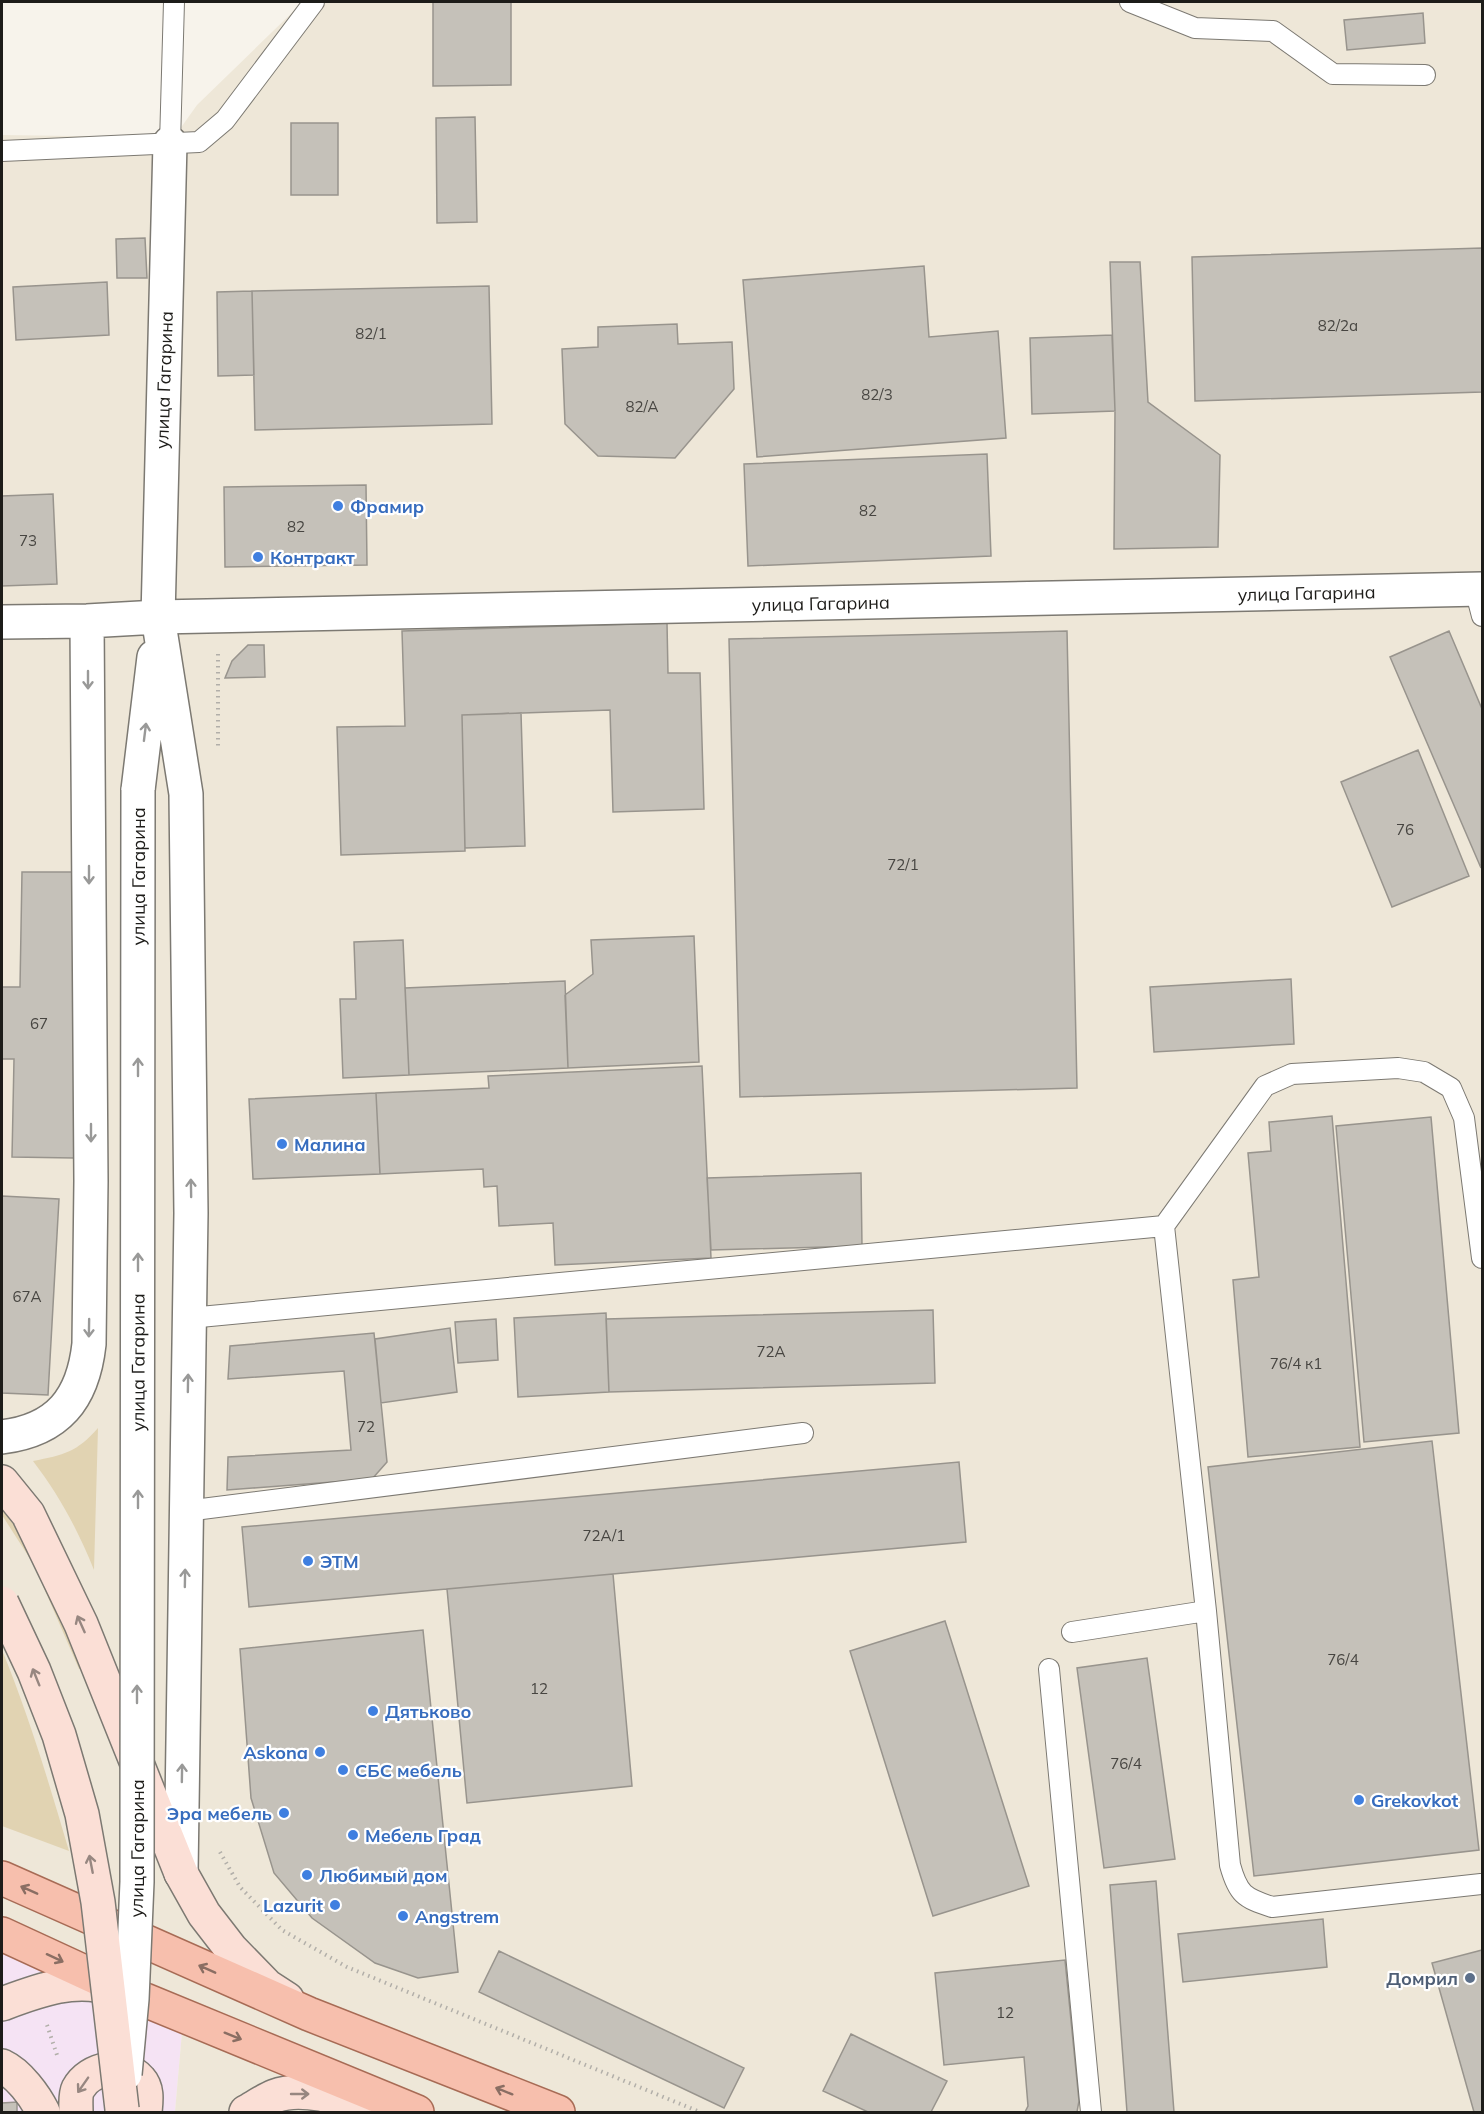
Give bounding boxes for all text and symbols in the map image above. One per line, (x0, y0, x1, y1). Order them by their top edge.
street label: улица Гагарина (150, 311, 178, 449)
house number: 82/2а (1318, 316, 1358, 335)
house number: 82/1 (355, 324, 387, 343)
house number: 82/3 (861, 385, 893, 404)
house number: 82/А (625, 397, 659, 416)
place label: Фрамир (350, 495, 424, 518)
marker: Фрамир (331, 499, 345, 513)
house number: 82 (859, 501, 877, 520)
house number: 82 (287, 517, 305, 536)
house number: 73 (19, 531, 37, 550)
place label: Контракт (270, 546, 355, 569)
marker: Контракт (251, 550, 265, 564)
street label: улица Гагарина (1237, 580, 1376, 606)
street label: улица Гагарина (751, 590, 890, 616)
one-way arrow (82, 669, 94, 689)
one-way arrow (140, 722, 151, 742)
street label: улица Гагарина (126, 807, 149, 946)
house number: 76 (1396, 820, 1414, 839)
house number: 72/1 (887, 855, 919, 874)
one-way arrow (83, 864, 95, 884)
house number: 67 (30, 1014, 48, 1033)
one-way arrow (132, 1058, 144, 1078)
one-way arrow (85, 1122, 96, 1142)
place label: Малина (294, 1133, 366, 1156)
marker: Малина (275, 1137, 289, 1151)
one-way arrow (185, 1178, 196, 1198)
one-way arrow (132, 1253, 144, 1273)
house number: 67А (12, 1287, 42, 1306)
street label: улица Гагарина (126, 1293, 149, 1432)
one-way arrow (83, 1317, 95, 1337)
house number: 72А (756, 1342, 786, 1361)
house number: 76/4 к1 (1270, 1354, 1322, 1373)
one-way arrow (183, 1373, 194, 1393)
house number: 72 (357, 1417, 375, 1436)
one-way arrow (132, 1490, 144, 1510)
house number: 72А/1 (583, 1526, 625, 1545)
place label: ЭТМ (320, 1550, 359, 1573)
marker: ЭТМ (301, 1554, 315, 1568)
one-way arrow (179, 1568, 191, 1588)
one-way arrow (75, 1615, 86, 1633)
house number: 76/4 (1327, 1650, 1359, 1669)
one-way arrow (30, 1668, 41, 1687)
house number: 12 (530, 1679, 548, 1698)
one-way arrow (131, 1685, 143, 1705)
place label: Дятьково (385, 1700, 472, 1723)
marker: Дятьково (366, 1704, 380, 1718)
place label: Askona (243, 1741, 308, 1764)
marker: Askona (313, 1745, 327, 1759)
house number: 76/4 (1110, 1754, 1142, 1773)
place label: СБС мебель (355, 1759, 462, 1782)
one-way arrow (176, 1763, 188, 1783)
marker: СБС мебель (336, 1763, 350, 1777)
street label: улица Гагарина (124, 1779, 149, 1918)
place label: Grekovkot (1371, 1789, 1458, 1812)
marker: Grekovkot (1352, 1793, 1366, 1807)
place label: Эра мебель (167, 1802, 272, 1825)
marker: Эра мебель (277, 1806, 291, 1820)
place label: Мебель Град (365, 1824, 482, 1847)
marker: Мебель Град (346, 1828, 360, 1842)
one-way arrow (85, 1854, 96, 1874)
place label: Любимый дом (319, 1864, 448, 1887)
marker: Любимый дом (300, 1868, 314, 1882)
one-way arrow (20, 1884, 38, 1895)
place label: Lazurit (263, 1894, 323, 1917)
marker: Lazurit (328, 1898, 342, 1912)
place label: Angstrem (415, 1905, 499, 1928)
marker: Angstrem (396, 1909, 410, 1923)
one-way arrow (45, 1953, 63, 1965)
one-way arrow (198, 1962, 216, 1973)
place label: Домрил (1386, 1967, 1458, 1990)
marker: Домрил (1463, 1971, 1477, 1985)
house number: 12 (996, 2003, 1014, 2022)
one-way arrow (224, 2031, 242, 2042)
one-way arrow (77, 2077, 89, 2093)
one-way arrow (495, 2085, 513, 2096)
one-way arrow (289, 2088, 309, 2100)

